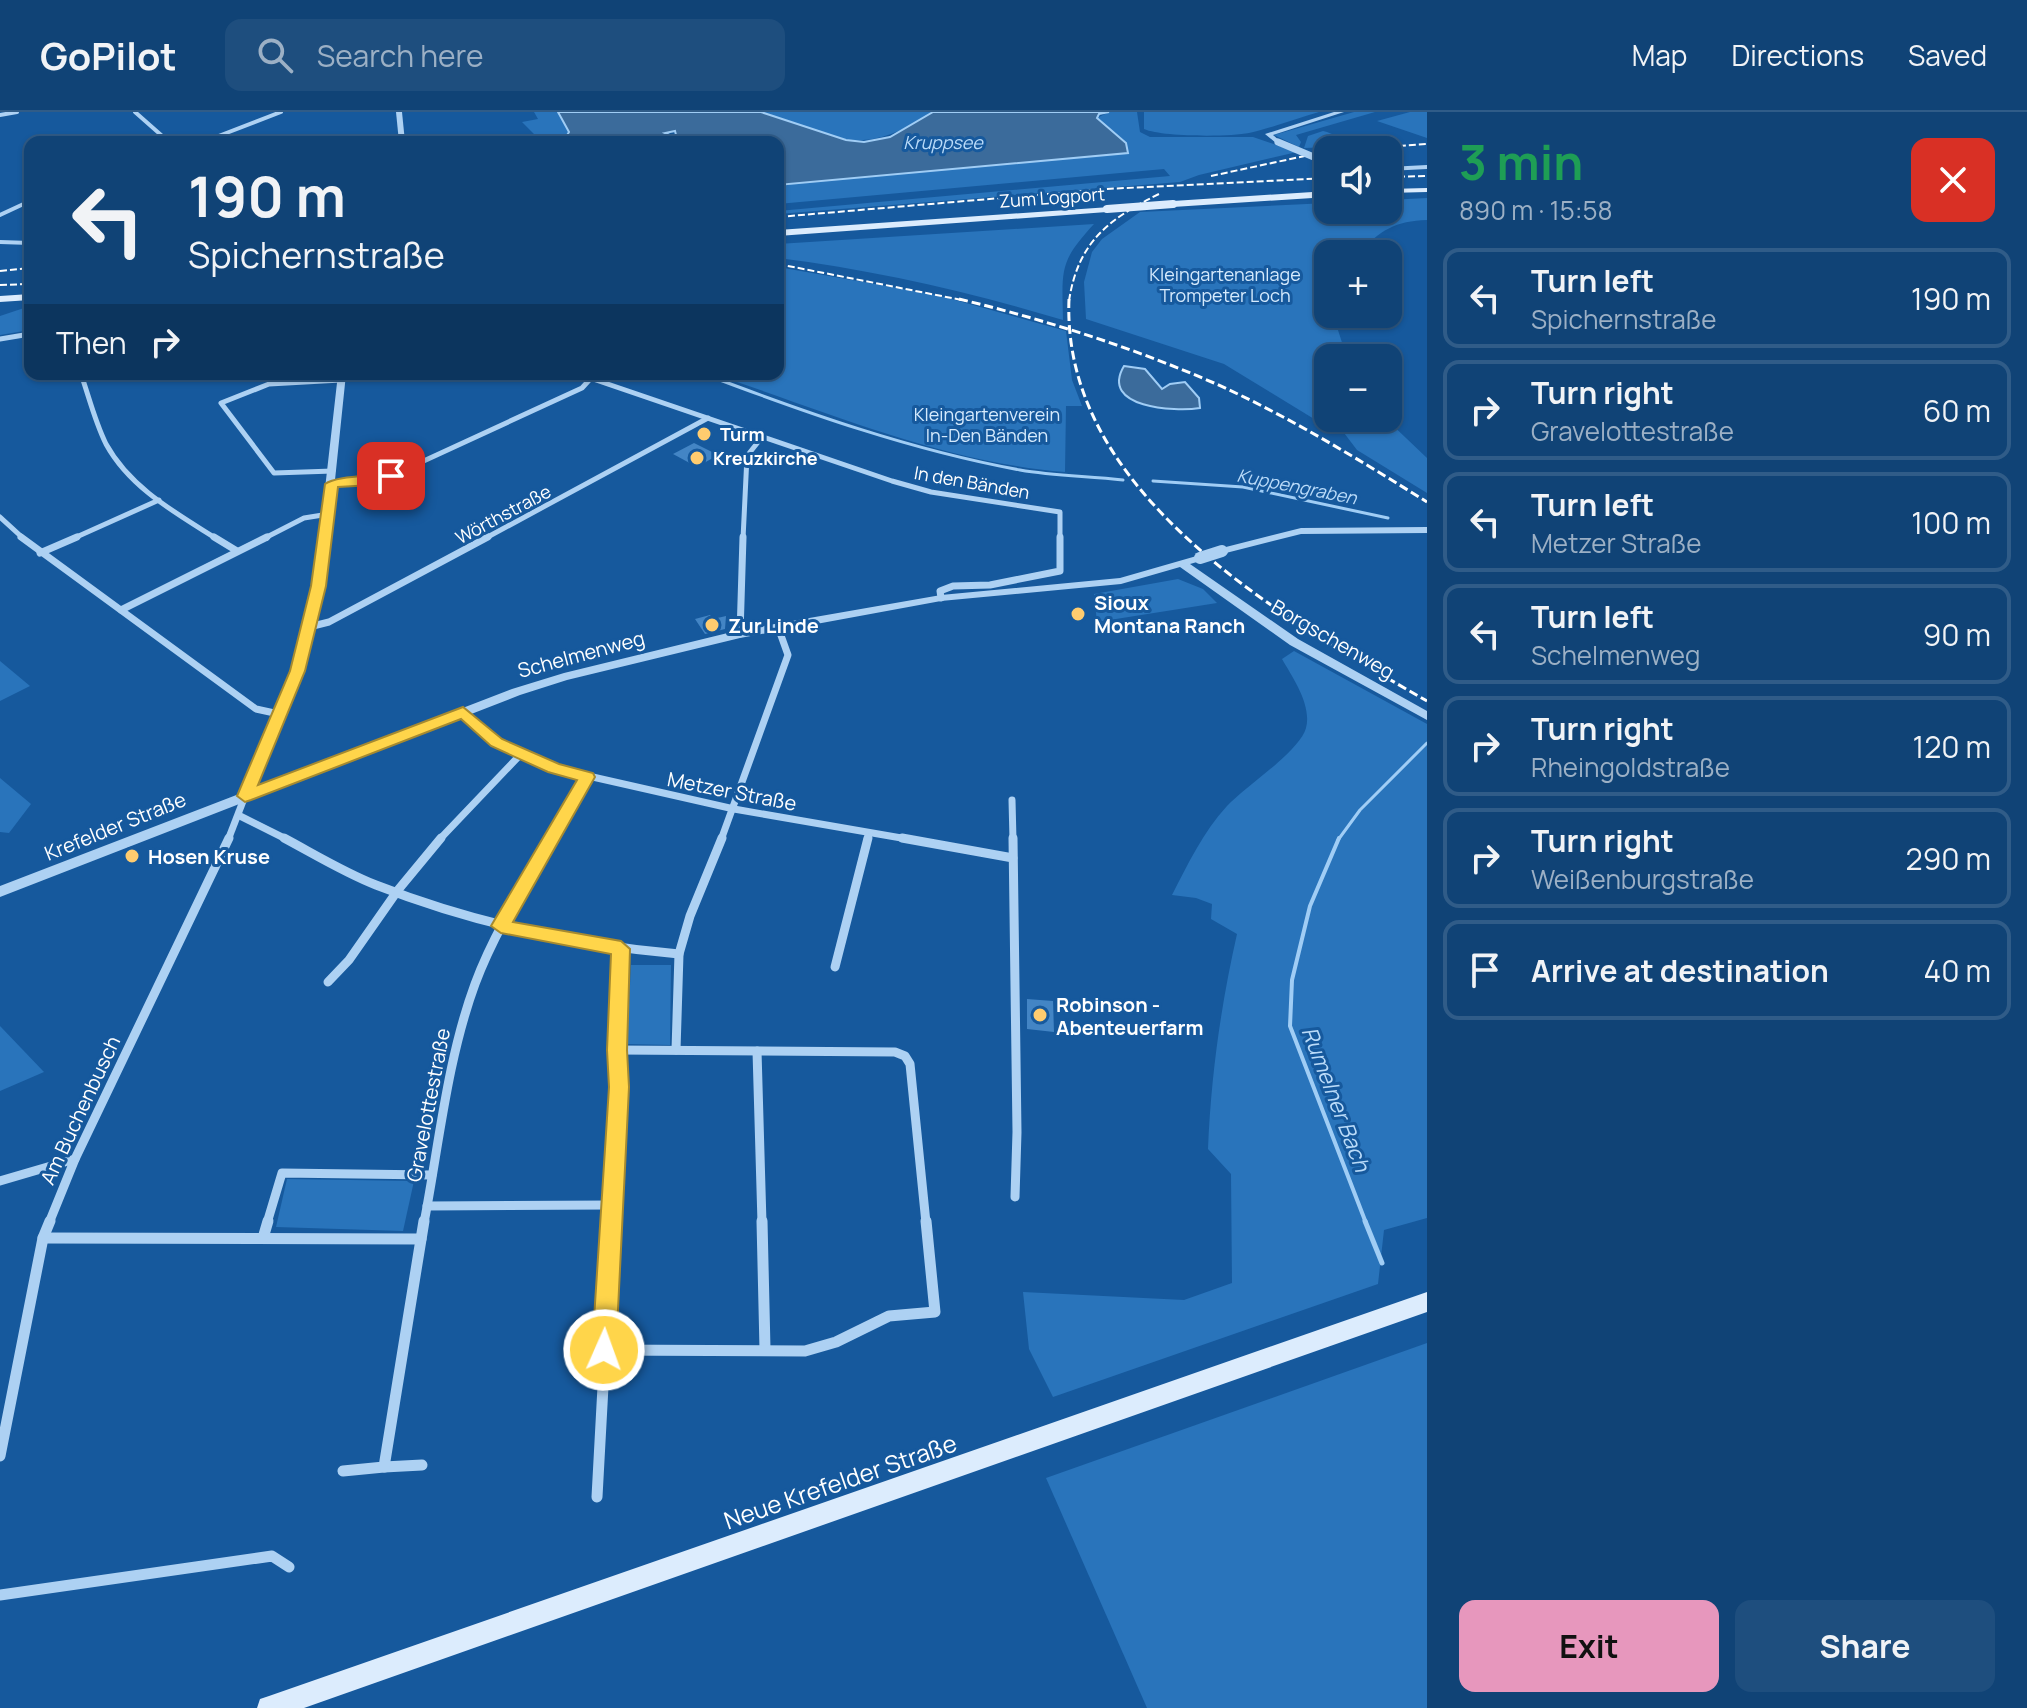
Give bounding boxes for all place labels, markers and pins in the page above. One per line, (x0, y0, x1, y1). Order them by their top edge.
place label: Turm (720, 422, 765, 446)
marker: Turm (695, 425, 713, 443)
pin (357, 442, 425, 510)
place label: Kreuzkirche (713, 446, 818, 470)
marker: Kreuzkirche (688, 449, 706, 467)
place label: Sioux Montana Ranch (1094, 589, 1245, 639)
marker: Sioux Montana Ranch (1069, 605, 1087, 623)
place label: Zur Linde (728, 612, 819, 639)
marker: Zur Linde (703, 616, 721, 634)
place label: Hosen Kruse (148, 843, 270, 870)
marker: Hosen Kruse (123, 847, 141, 865)
place label: Robinson - Abenteuerfarm (1056, 991, 1203, 1041)
marker: Robinson - Abenteuerfarm (1031, 1006, 1049, 1024)

